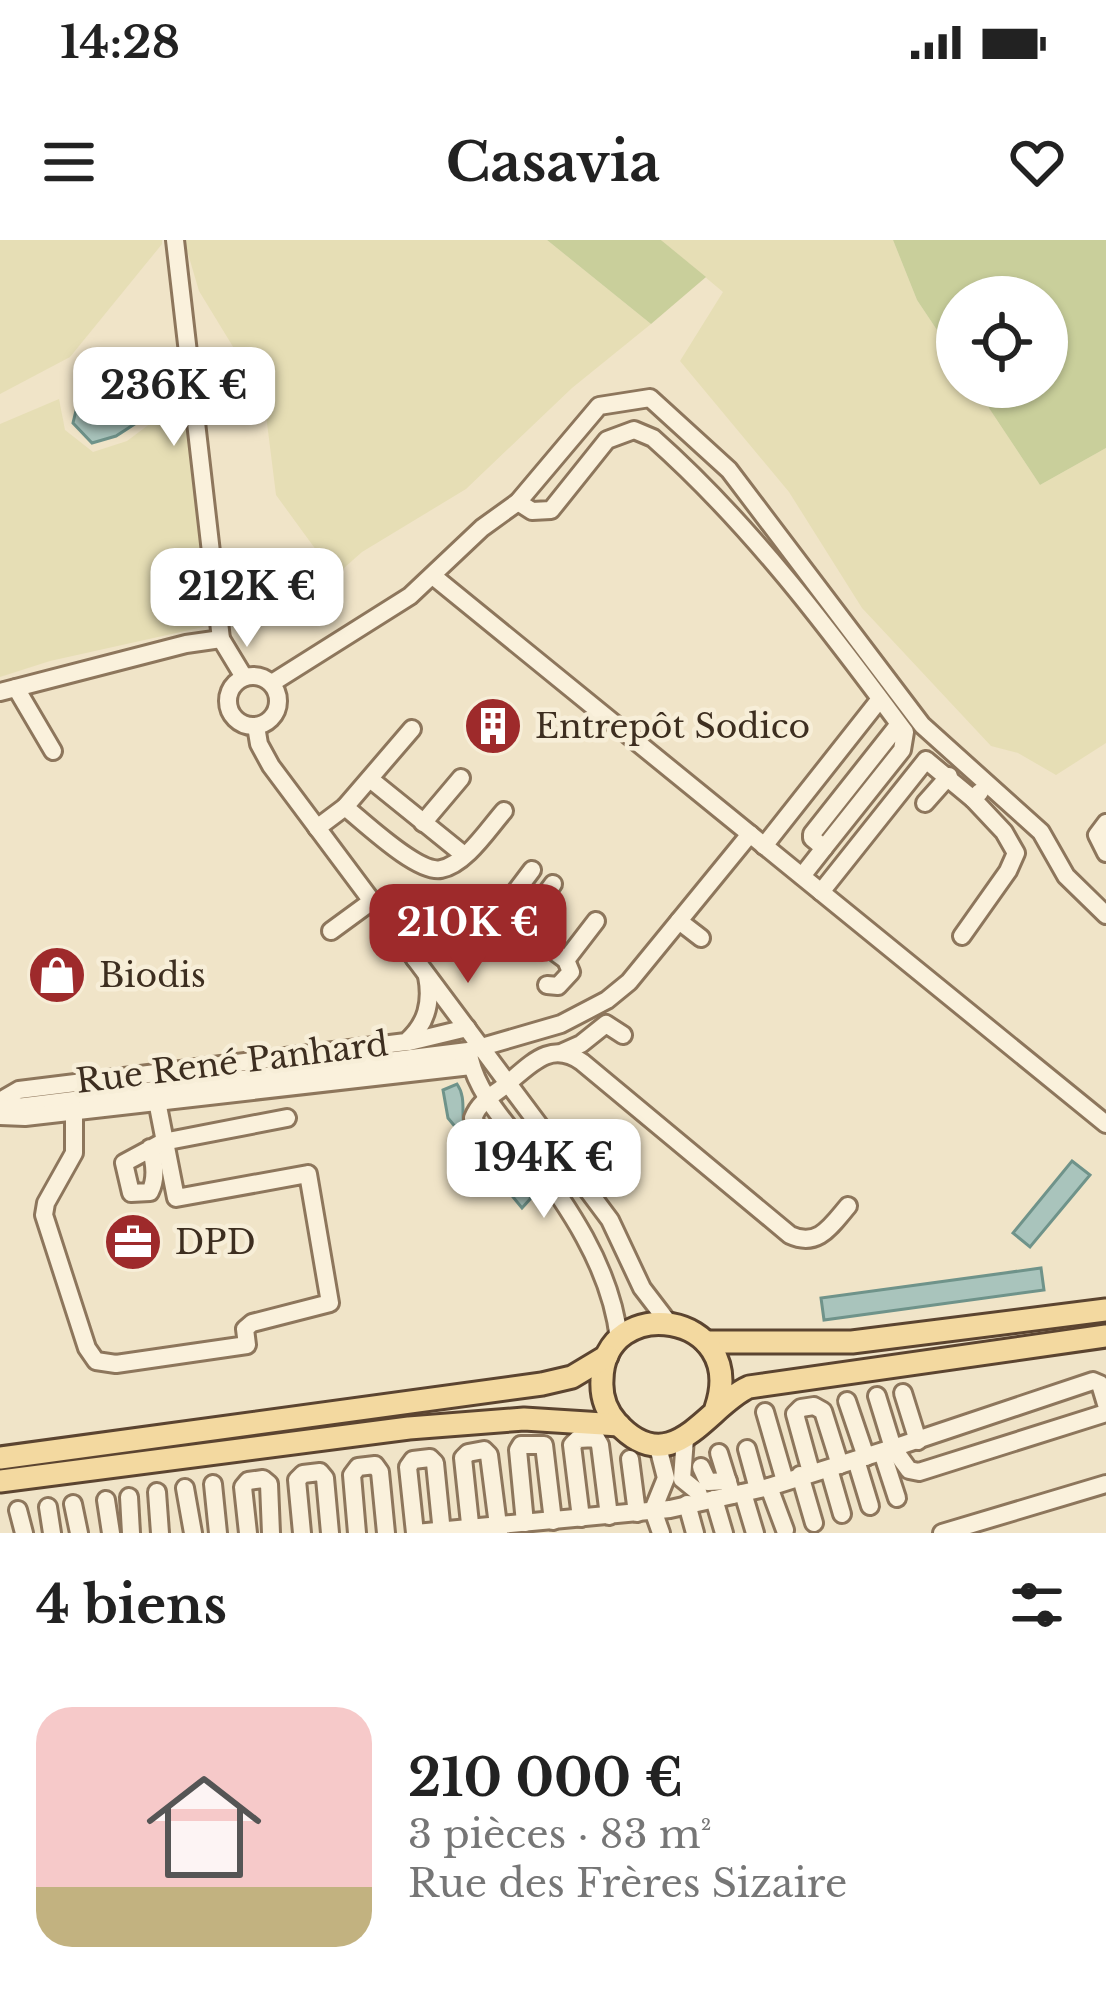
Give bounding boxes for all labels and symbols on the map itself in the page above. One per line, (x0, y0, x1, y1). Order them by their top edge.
pin: 236K € (76, 347, 272, 449)
pin: 212K € (149, 548, 345, 650)
building icon: Entrepôt Sodico (462, 695, 524, 757)
place label: Entrepôt Sodico (535, 706, 810, 747)
pin: 210K € (370, 884, 566, 986)
shop icon: Biodis (26, 944, 88, 1006)
place label: Biodis (99, 955, 206, 996)
street label: Rue René Panhard (74, 1023, 391, 1102)
pin: 194K € (446, 1119, 642, 1221)
office icon: DPD (102, 1211, 164, 1273)
place label: DPD (175, 1222, 256, 1263)

